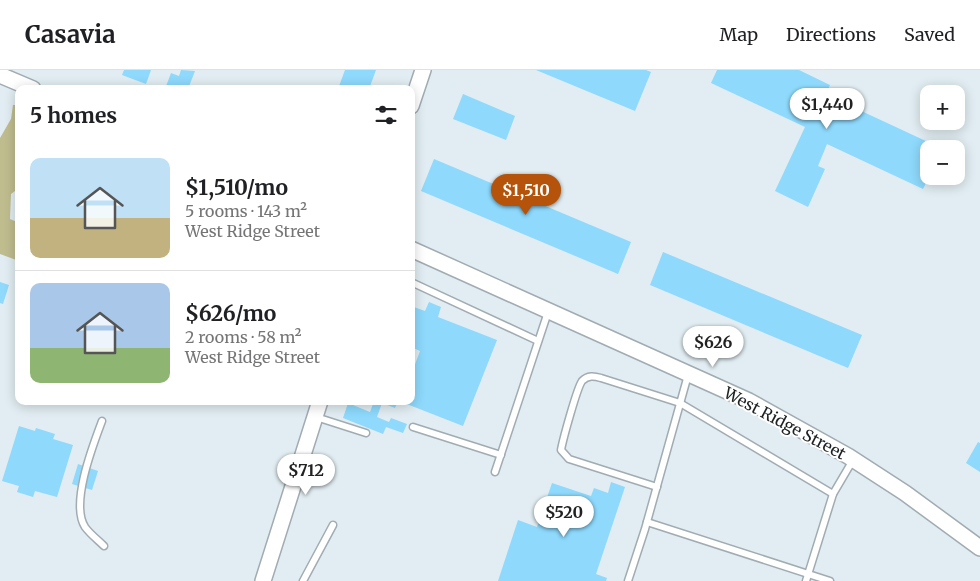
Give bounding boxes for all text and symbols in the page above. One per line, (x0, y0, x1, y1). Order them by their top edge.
text: Casavia (25, 19, 116, 50)
text: Map (720, 23, 758, 46)
text: Directions (786, 23, 876, 46)
text: Saved (904, 23, 955, 46)
map controls (920, 85, 965, 185)
button: + (920, 85, 965, 130)
pin: $1,440 (786, 88, 868, 130)
text: $1,440 (801, 94, 853, 114)
icon: filters (372, 101, 400, 129)
text: 5 homes (30, 102, 117, 129)
button: − (920, 140, 965, 185)
text: $1,510/mo (185, 174, 288, 201)
pin: $1,510 (485, 174, 567, 216)
icon: home (70, 178, 130, 238)
text: $1,510 (502, 180, 550, 200)
text: 5 rooms · 143 m² (185, 201, 307, 221)
text: West Ridge Street (185, 221, 320, 241)
text: $626/mo (185, 300, 276, 327)
icon: home (70, 303, 130, 363)
pin: $626 (683, 326, 743, 368)
text: 2 rooms · 58 m² (185, 327, 302, 347)
text: $626 (694, 332, 732, 352)
text: West Ridge Street (185, 347, 320, 367)
street label: West Ridge Street (720, 382, 850, 464)
pin: $712 (276, 454, 336, 496)
text: $712 (288, 460, 324, 480)
pin: $520 (534, 496, 594, 538)
text: $520 (545, 502, 583, 522)

